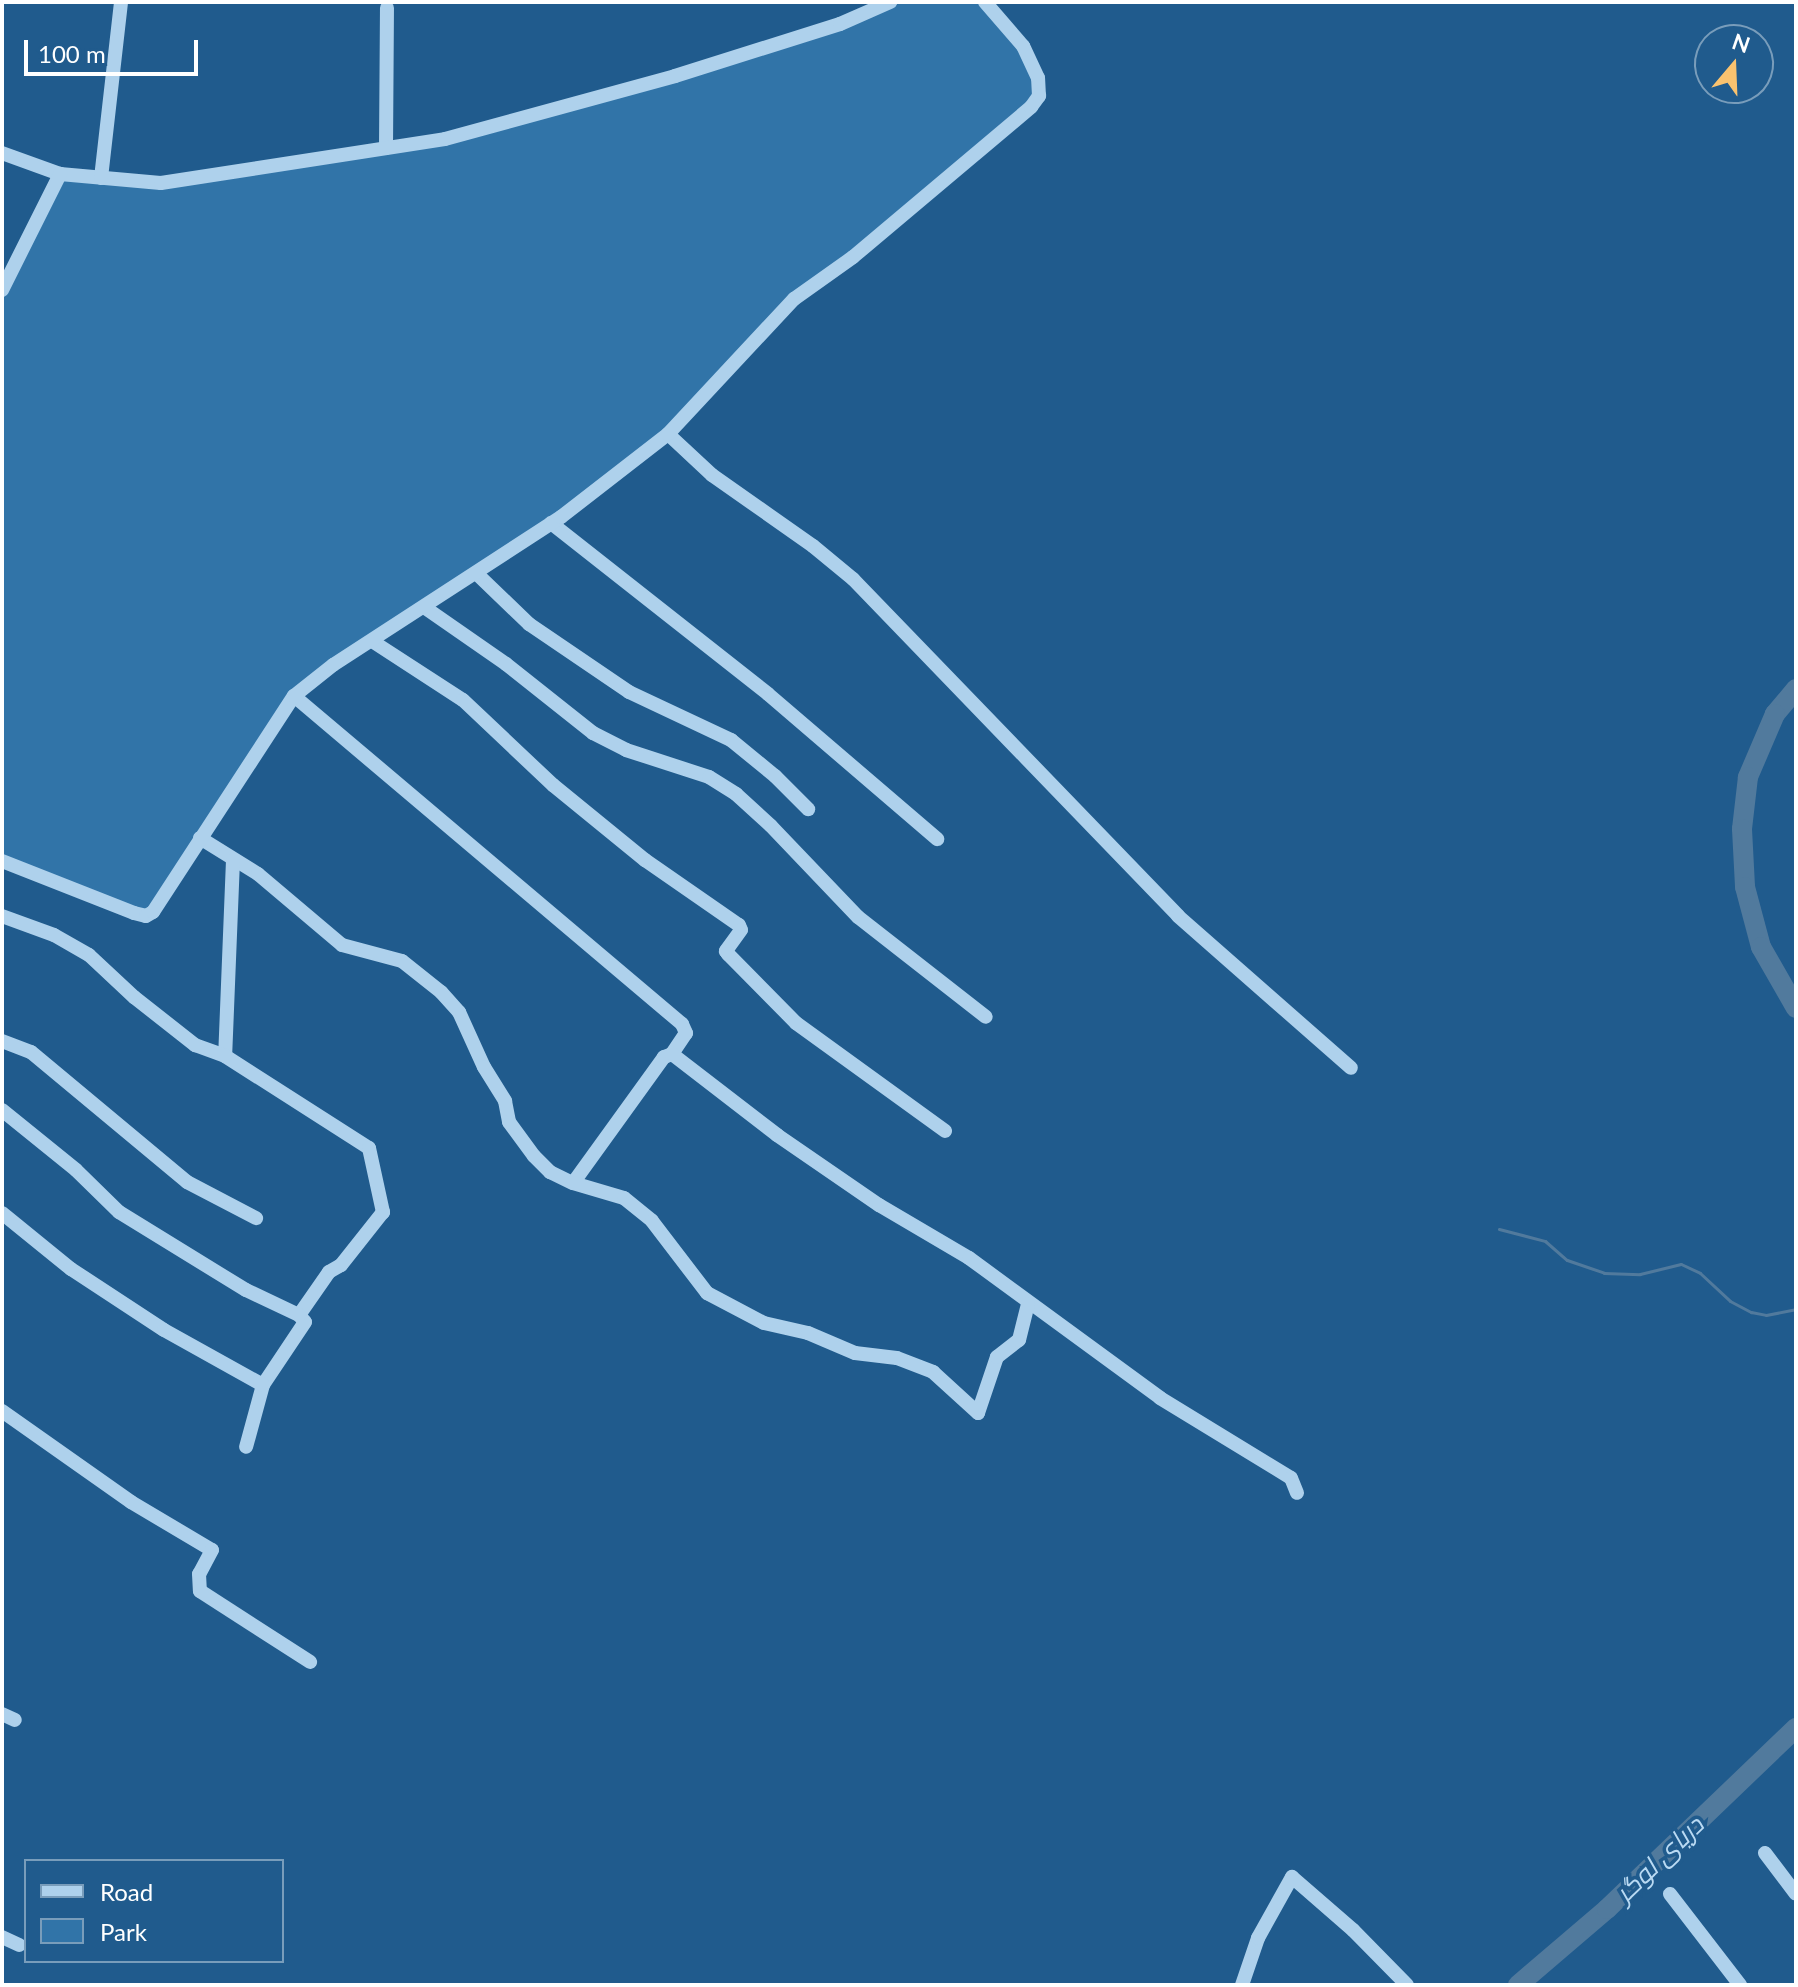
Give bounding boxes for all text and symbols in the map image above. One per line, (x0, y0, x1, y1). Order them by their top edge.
scale bar (28, 24, 202, 74)
north arrow (1694, 24, 1774, 104)
text: N (1729, 27, 1754, 58)
text: 100 m (38, 39, 106, 68)
water label: دریای لوگر (1608, 1809, 1710, 1909)
legend (24, 1859, 284, 1963)
text: Road (100, 1877, 153, 1906)
text: Park (100, 1917, 147, 1946)

